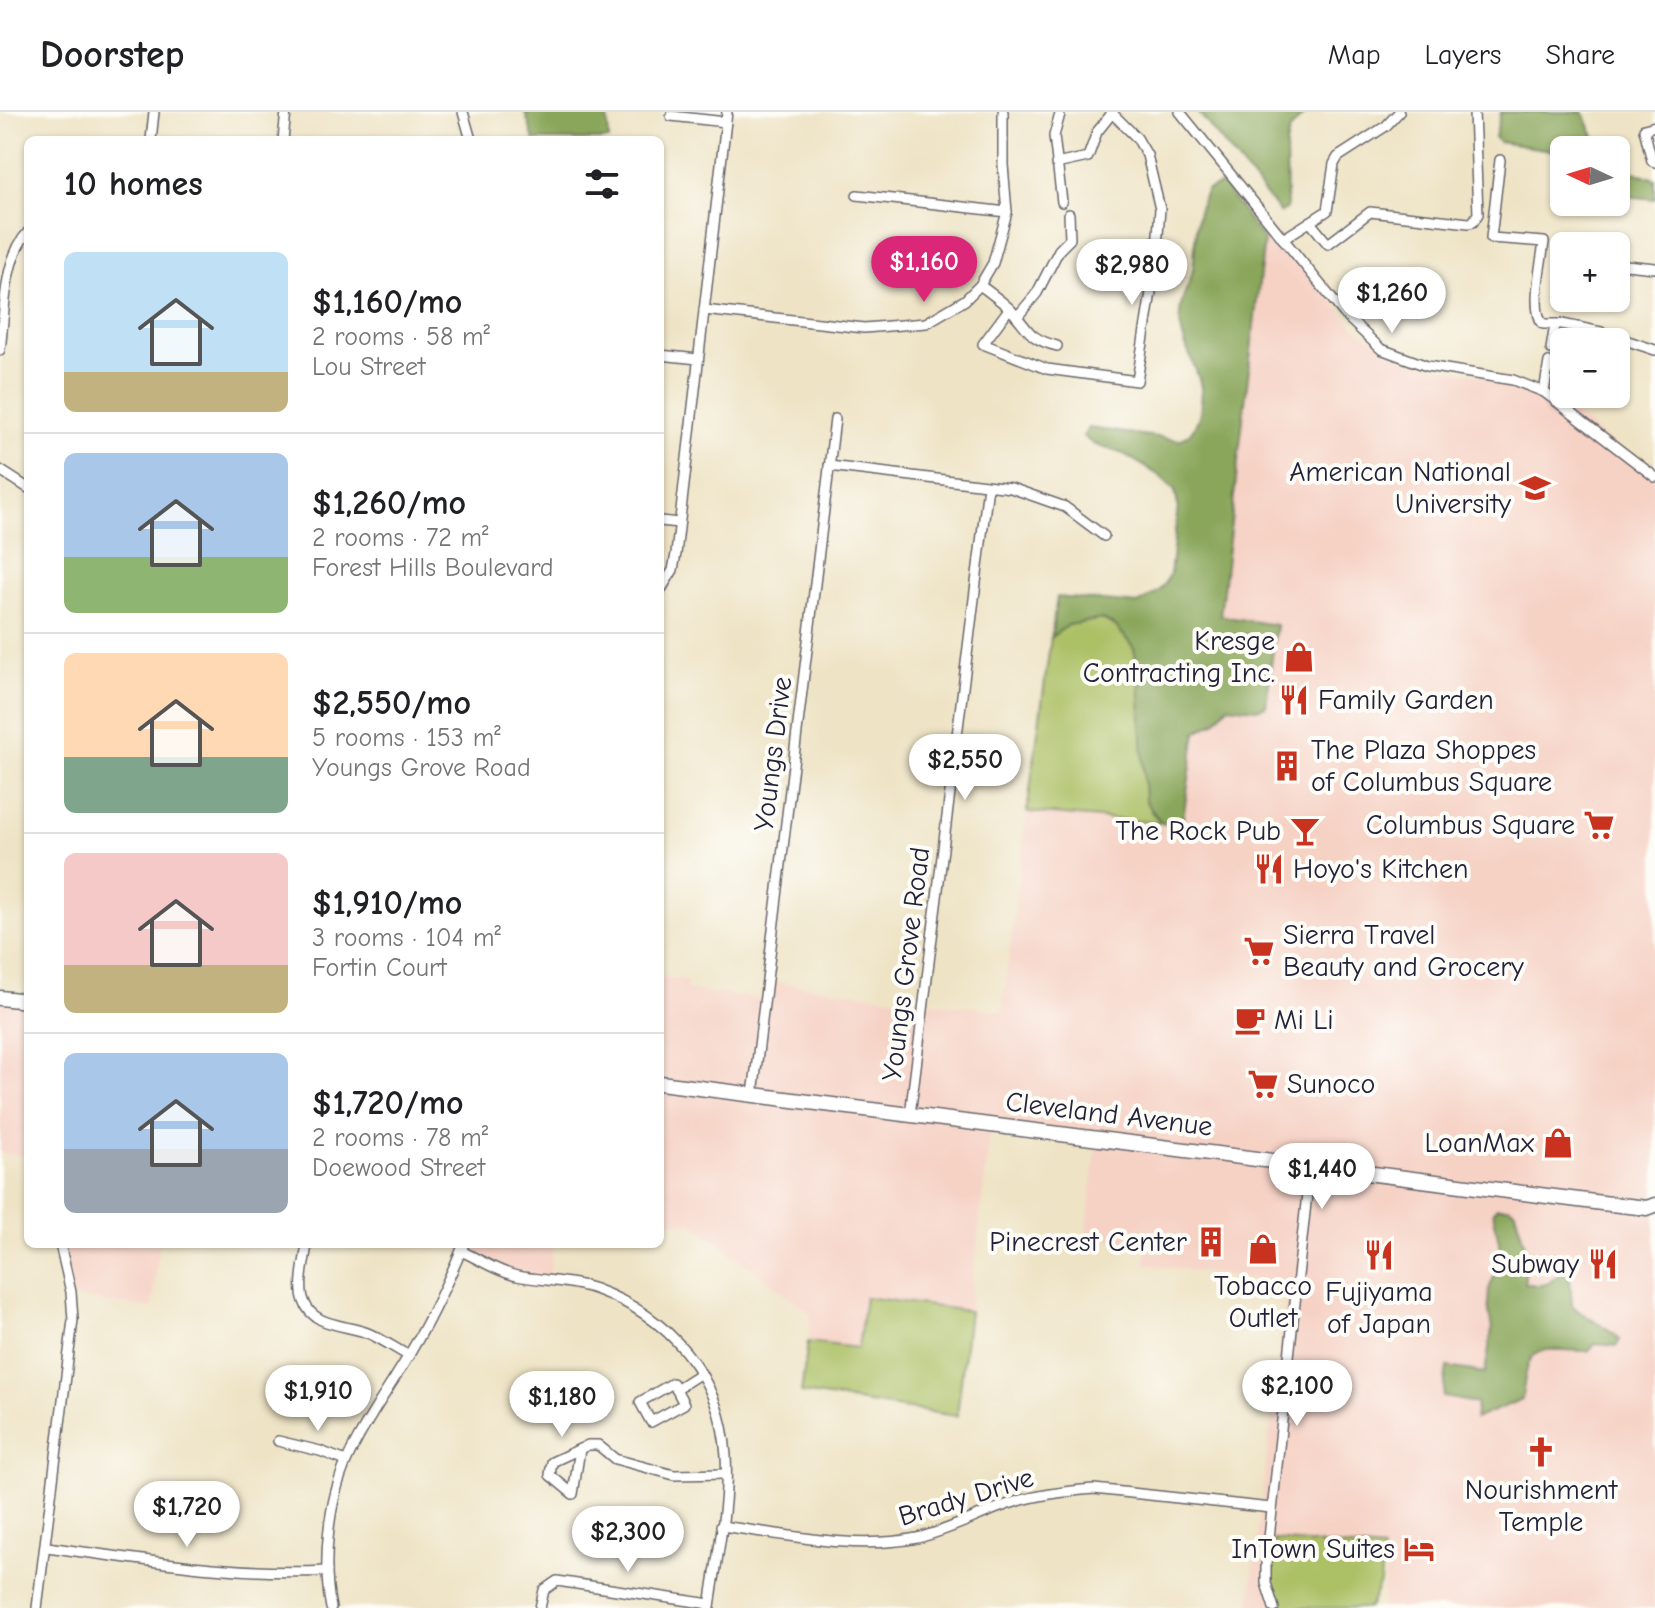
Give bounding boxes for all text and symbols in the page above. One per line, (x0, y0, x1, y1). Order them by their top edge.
text: Doorstep (40, 33, 184, 77)
text: Map (1328, 39, 1381, 71)
text: Layers (1425, 39, 1501, 71)
text: Share (1545, 39, 1615, 71)
north arrow (1550, 136, 1630, 216)
map controls (1550, 136, 1630, 408)
icon: filters (580, 162, 624, 206)
text: 10 homes (64, 164, 203, 204)
button: + (1550, 232, 1630, 312)
pin: $1,160 (859, 236, 989, 304)
pin: $2,980 (1067, 239, 1197, 307)
text: $1,160 (889, 247, 959, 277)
text: $2,980 (1094, 250, 1170, 280)
pin: $1,260 (1327, 267, 1457, 335)
text: $1,260 (1356, 278, 1428, 308)
text: $1,160/mo (312, 282, 462, 322)
icon: home (128, 284, 224, 380)
text: 2 rooms · 58 m² (312, 322, 490, 352)
button: − (1550, 328, 1630, 408)
text: Lou Street (312, 352, 425, 382)
place label: American National University (1289, 456, 1511, 520)
school or university icon: American National University (1518, 471, 1552, 505)
text: $1,260/mo (312, 483, 466, 523)
icon: home (128, 485, 224, 581)
text: 2 rooms · 72 m² (312, 523, 489, 553)
text: Forest Hills Boulevard (312, 553, 554, 583)
place label: Kresge Contracting Inc. (1083, 625, 1275, 689)
shop icon: Kresge Contracting Inc. (1282, 640, 1316, 674)
street label: Youngs Drive (748, 675, 798, 833)
text: $2,550/mo (312, 683, 471, 723)
restaurant icon: Family Garden (1277, 683, 1311, 717)
place label: Family Garden (1318, 684, 1494, 716)
icon: home (128, 685, 224, 781)
text: 5 rooms · 153 m² (312, 723, 501, 753)
pin: $2,550 (900, 734, 1030, 802)
place label: The Plaza Shoppes of Columbus Square (1311, 734, 1552, 798)
text: $2,550 (927, 745, 1003, 775)
building icon: The Plaza Shoppes of Columbus Square (1270, 749, 1304, 783)
text: Youngs Grove Road (312, 753, 531, 783)
supermarket icon: Columbus Square (1582, 808, 1616, 842)
place label: Columbus Square (1366, 809, 1575, 841)
bar icon: The Rock Pub (1288, 814, 1322, 848)
place label: The Rock Pub (1115, 815, 1281, 847)
street label: Youngs Grove Road (876, 845, 936, 1083)
restaurant icon: Hoyo's Kitchen (1252, 852, 1286, 886)
place label: Hoyo's Kitchen (1293, 853, 1469, 885)
text: $1,910/mo (312, 883, 462, 923)
icon: home (128, 885, 224, 981)
place label: Sierra Travel Beauty and Grocery (1283, 919, 1524, 983)
text: 3 rooms · 104 m² (312, 923, 501, 953)
supermarket icon: Sierra Travel Beauty and Grocery (1242, 934, 1276, 968)
text: Fortin Court (312, 953, 447, 983)
cafe icon: Mi Li (1233, 1003, 1267, 1037)
place label: Mi Li (1274, 1004, 1334, 1036)
supermarket icon: Sunoco (1246, 1067, 1280, 1101)
place label: Sunoco (1287, 1068, 1375, 1100)
text: $1,720/mo (312, 1083, 464, 1123)
icon: home (128, 1085, 224, 1181)
street label: Cleveland Avenue (1004, 1085, 1214, 1143)
text: 2 rooms · 78 m² (312, 1123, 488, 1153)
shop icon: LoanMax (1541, 1126, 1575, 1160)
place label: LoanMax (1425, 1127, 1535, 1159)
pin: $1,440 (1257, 1143, 1387, 1211)
text: Doewood Street (312, 1153, 485, 1183)
text: $1,440 (1287, 1154, 1357, 1184)
building icon: Pinecrest Center (1194, 1225, 1228, 1259)
place label: Pinecrest Center (989, 1226, 1187, 1258)
shop icon: Tobacco Outlet (1246, 1232, 1280, 1266)
restaurant icon: Fujiyama of Japan (1362, 1238, 1396, 1272)
restaurant icon: Subway (1586, 1247, 1620, 1281)
place label: Subway (1491, 1248, 1579, 1280)
place label: Tobacco Outlet (1214, 1270, 1312, 1334)
place label: Fujiyama of Japan (1325, 1276, 1433, 1340)
pin: $2,100 (1232, 1360, 1362, 1428)
pin: $1,910 (253, 1365, 383, 1433)
pin: $1,180 (497, 1371, 627, 1439)
text: $2,100 (1260, 1371, 1334, 1401)
text: $1,910 (283, 1376, 353, 1406)
text: $1,180 (527, 1382, 597, 1412)
church icon: Nourishment Temple (1524, 1435, 1558, 1469)
street label: Brady Drive (895, 1461, 1037, 1533)
place label: Nourishment Temple (1465, 1474, 1618, 1538)
pin: $1,720 (122, 1481, 252, 1549)
text: $1,720 (152, 1492, 222, 1522)
pin: $2,300 (563, 1506, 693, 1574)
text: $2,300 (590, 1517, 666, 1547)
hotel icon: InTown Suites (1402, 1532, 1436, 1566)
place label: InTown Suites (1231, 1533, 1395, 1565)

